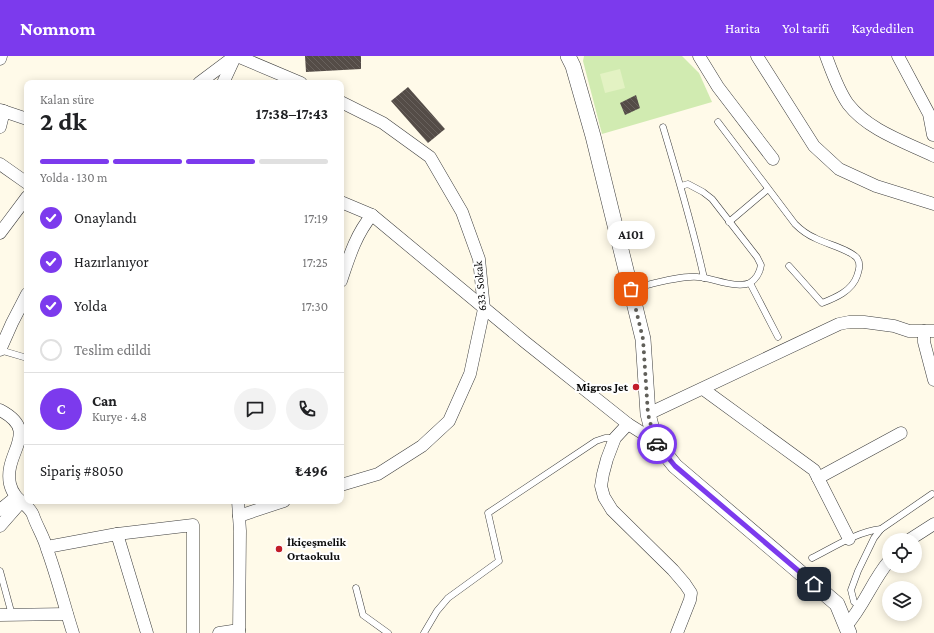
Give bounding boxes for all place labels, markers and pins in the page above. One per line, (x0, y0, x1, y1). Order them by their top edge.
callout: A101 (607, 221, 655, 249)
pin (614, 272, 648, 306)
place label: Migros Jet (576, 380, 629, 394)
marker: Migros Jet (631, 382, 641, 392)
place label: İkiçeşmelik Ortaokulu (287, 535, 347, 563)
marker: İkiçeşmelik Ortaokulu (274, 544, 284, 554)
pin (797, 567, 831, 601)

